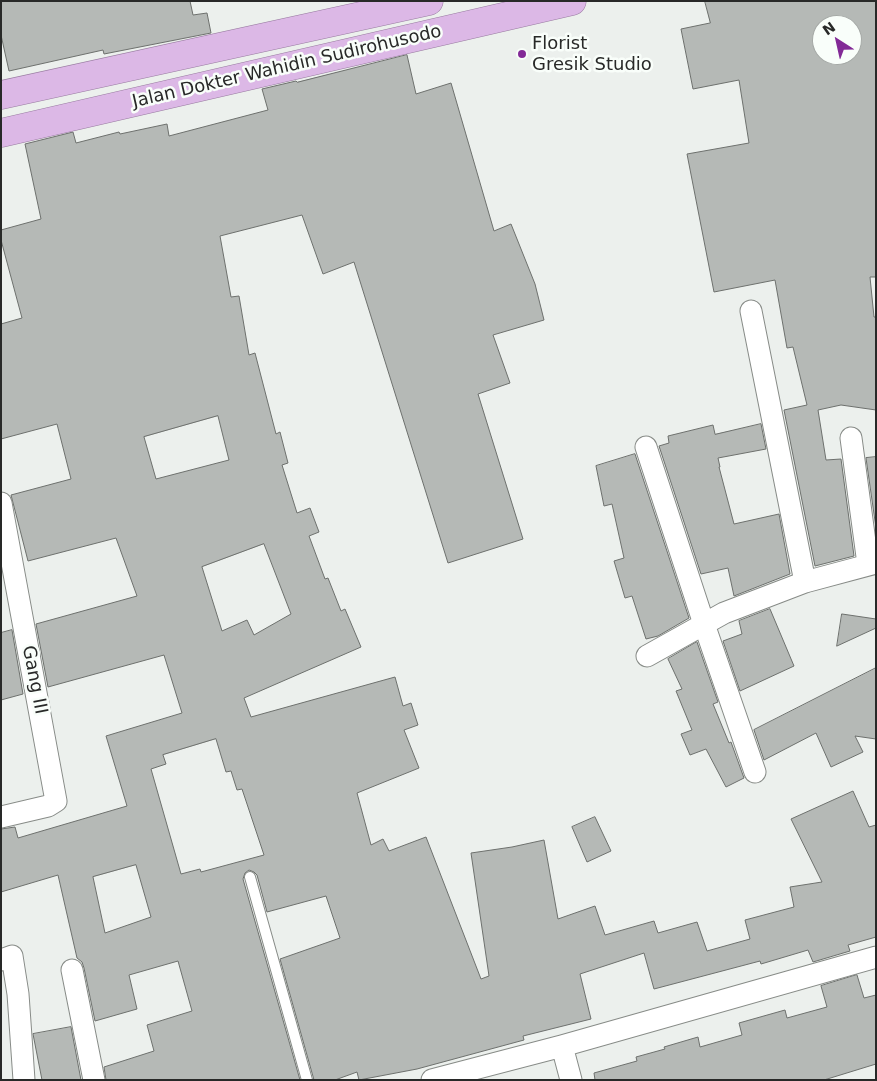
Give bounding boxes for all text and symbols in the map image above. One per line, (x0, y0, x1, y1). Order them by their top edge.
north arrow (812, 15, 862, 65)
text: N (820, 19, 838, 38)
street label: Jalan Dokter Wahidin Sudirohusodo (130, 21, 444, 113)
place label: Florist Gresik Studio (532, 33, 652, 76)
marker: Florist Gresik Studio (516, 48, 528, 60)
street label: Gang III (17, 644, 51, 716)

